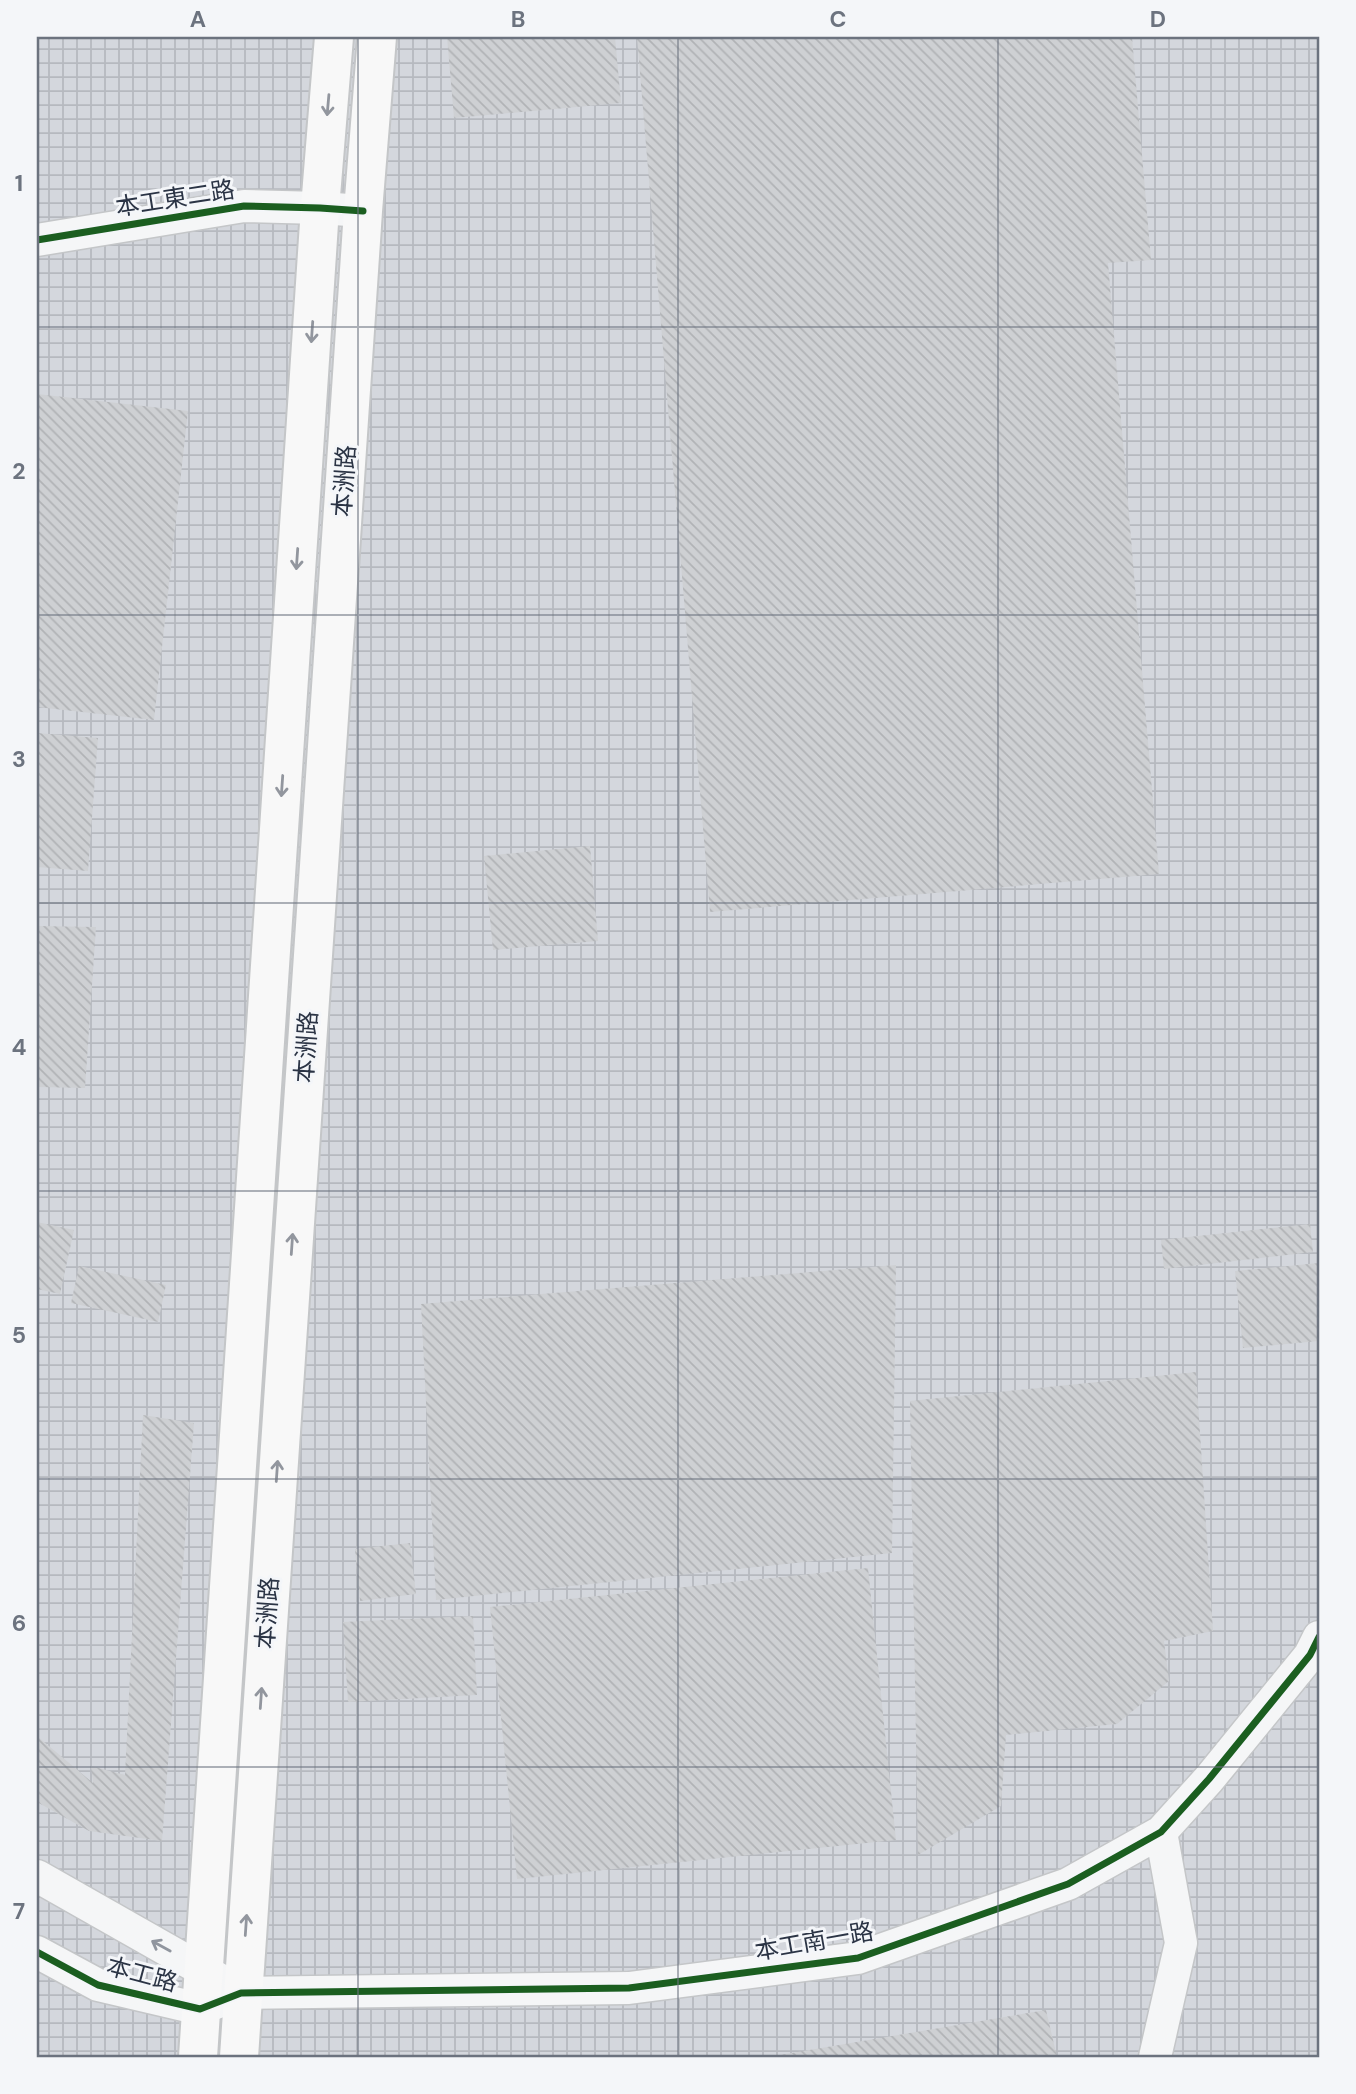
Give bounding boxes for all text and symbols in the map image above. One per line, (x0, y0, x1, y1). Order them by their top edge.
text: A (190, 4, 206, 34)
text: B (511, 4, 525, 34)
text: C (830, 4, 846, 34)
text: D (1150, 4, 1166, 34)
one-way arrow (321, 93, 334, 116)
text: 1 (15, 168, 23, 198)
street label: 本工東二路 (113, 173, 237, 223)
one-way arrow (305, 320, 318, 342)
street label: 本洲路 (326, 444, 362, 518)
text: 2 (12, 456, 26, 486)
one-way arrow (290, 547, 303, 569)
text: 3 (12, 744, 26, 774)
one-way arrow (275, 774, 288, 796)
street label: 本洲路 (288, 1010, 324, 1084)
text: 4 (12, 1032, 27, 1062)
one-way arrow (286, 1233, 299, 1256)
text: 5 (12, 1320, 26, 1350)
one-way arrow (271, 1460, 284, 1483)
street label: 本洲路 (249, 1576, 285, 1650)
text: 6 (12, 1608, 26, 1638)
one-way arrow (255, 1687, 268, 1710)
text: 7 (13, 1896, 25, 1926)
one-way arrow (240, 1914, 253, 1937)
street label: 本工南一路 (752, 1915, 876, 1967)
one-way arrow (152, 1939, 172, 1953)
street label: 本工路 (103, 1950, 181, 1998)

